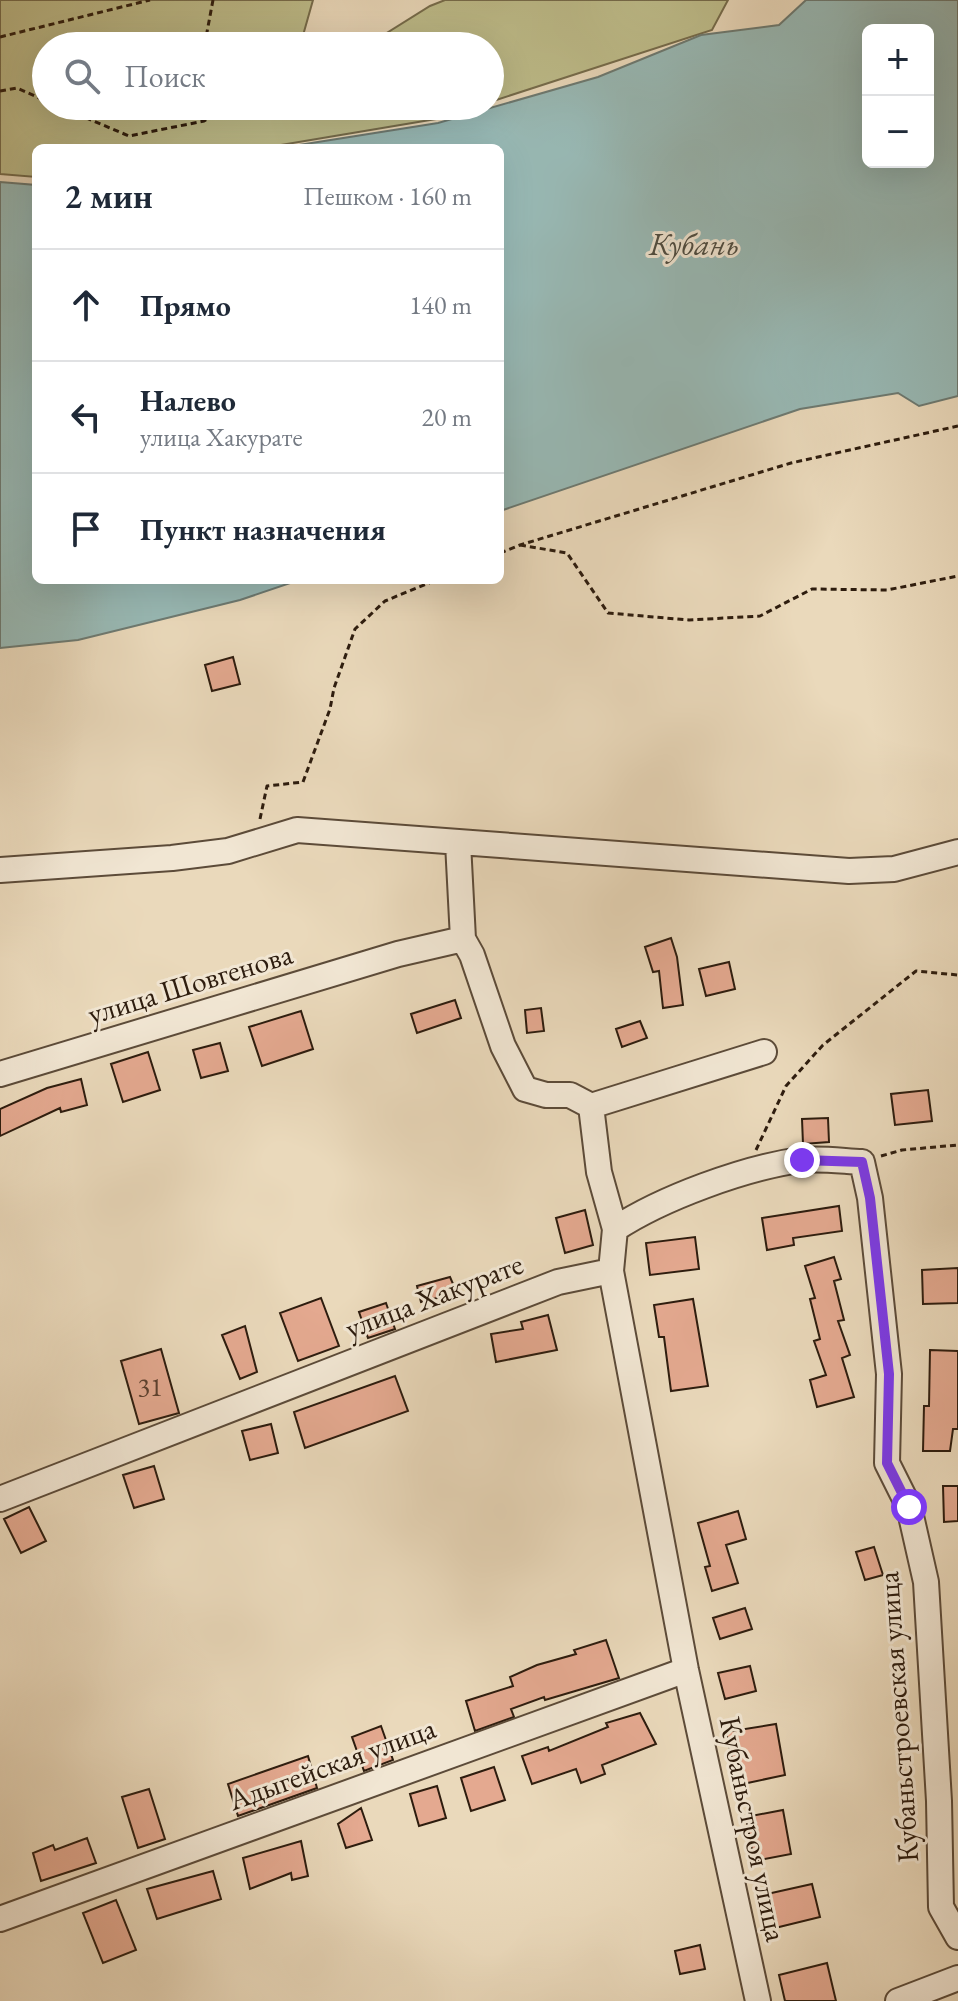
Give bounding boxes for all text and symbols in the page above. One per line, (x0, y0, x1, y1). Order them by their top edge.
map controls (862, 24, 934, 168)
button: + (862, 24, 934, 96)
search box (32, 32, 504, 120)
icon: search (60, 54, 104, 98)
text: Поиск (124, 57, 206, 96)
button: − (862, 96, 934, 168)
text: 2 мин (64, 174, 153, 218)
text: Пешком · 160 m (303, 179, 472, 213)
water label: Кубань (648, 223, 739, 265)
icon: ahead (64, 283, 108, 327)
text: Прямо (140, 286, 231, 325)
text: 140 m (409, 288, 472, 322)
text: Налево (140, 381, 236, 420)
icon: left (64, 395, 108, 439)
text: 20 m (422, 400, 472, 434)
text: улица Хакурате (140, 420, 303, 454)
icon: arrive (64, 507, 108, 551)
text: Пункт назначения (140, 510, 386, 549)
street label: улица Шовгенова (83, 934, 297, 1033)
route end (784, 1142, 820, 1178)
street label: улица Хакурате (339, 1244, 528, 1347)
house number: 31 (138, 1370, 162, 1404)
route start (891, 1489, 927, 1525)
street label: Кубаньстроевская улица (868, 1570, 927, 1864)
street label: Адыгейская улица (222, 1708, 441, 1819)
street label: Кубаньстроя улица (711, 1713, 796, 1945)

